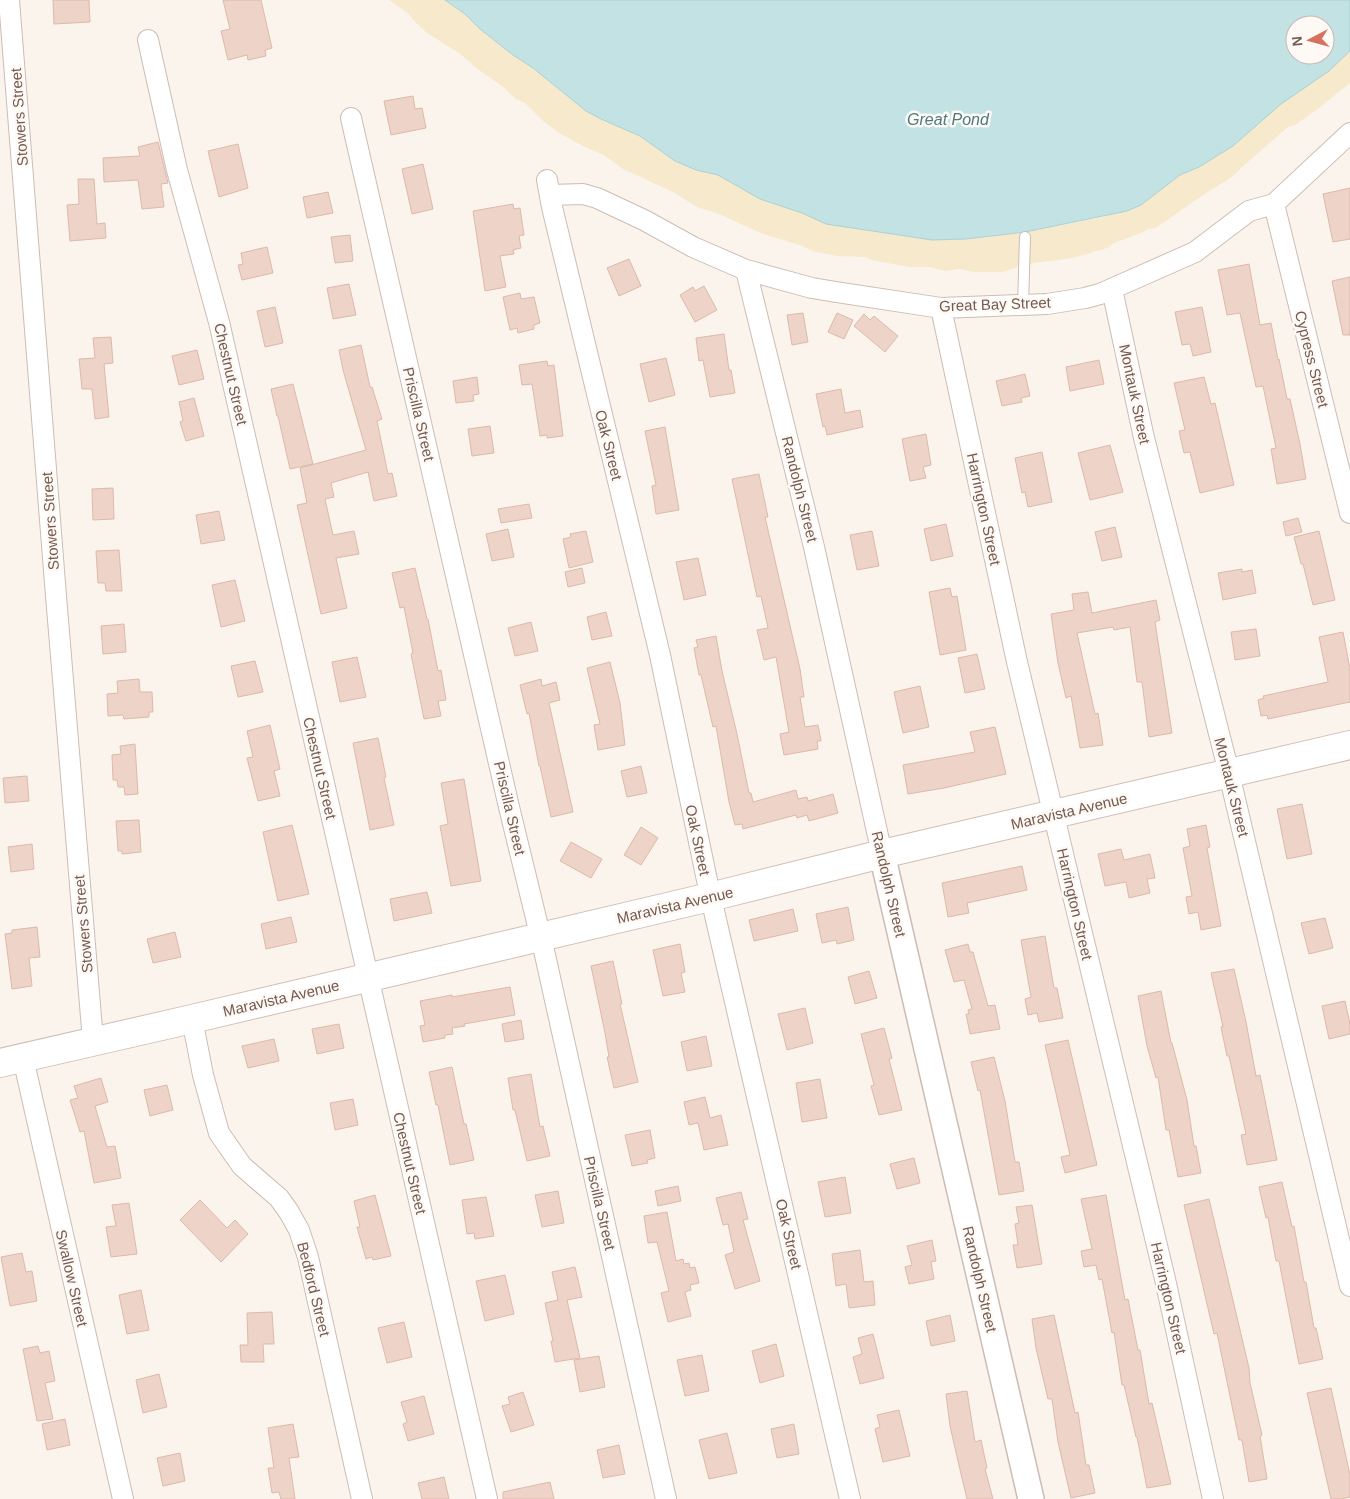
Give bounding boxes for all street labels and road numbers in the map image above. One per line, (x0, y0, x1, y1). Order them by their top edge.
street label: Stowers Street (7, 67, 31, 167)
street label: Great Bay Street (939, 294, 1052, 314)
street label: Cypress Street (1292, 309, 1332, 410)
street label: Chestnut Street (211, 321, 251, 427)
street label: Montauk Street (1116, 342, 1154, 446)
street label: Priscilla Street (400, 365, 438, 463)
street label: Oak Street (592, 408, 626, 483)
street label: Randolph Street (779, 434, 822, 544)
street label: Harrington Street (964, 451, 1004, 567)
street label: Stowers Street (38, 471, 62, 571)
street label: Chestnut Street (300, 715, 340, 821)
street label: Montauk Street (1211, 736, 1253, 839)
street label: Priscilla Street (491, 759, 529, 857)
street label: Maravista Avenue (1009, 789, 1129, 833)
street label: Oak Street (682, 803, 714, 878)
street label: Randolph Street (869, 829, 910, 940)
street label: Harrington Street (1054, 846, 1096, 962)
street label: Stowers Street (70, 873, 96, 974)
street label: Maravista Avenue (615, 883, 735, 927)
street label: Maravista Avenue (221, 976, 341, 1020)
street label: Chestnut Street (390, 1110, 430, 1216)
street label: Priscilla Street (581, 1154, 619, 1252)
street label: Oak Street (773, 1197, 806, 1272)
street label: Randolph Street (960, 1224, 1001, 1335)
street label: Swallow Street (53, 1228, 92, 1329)
street label: Bedford Street (294, 1240, 334, 1339)
street label: Harrington Street (1148, 1240, 1190, 1356)

